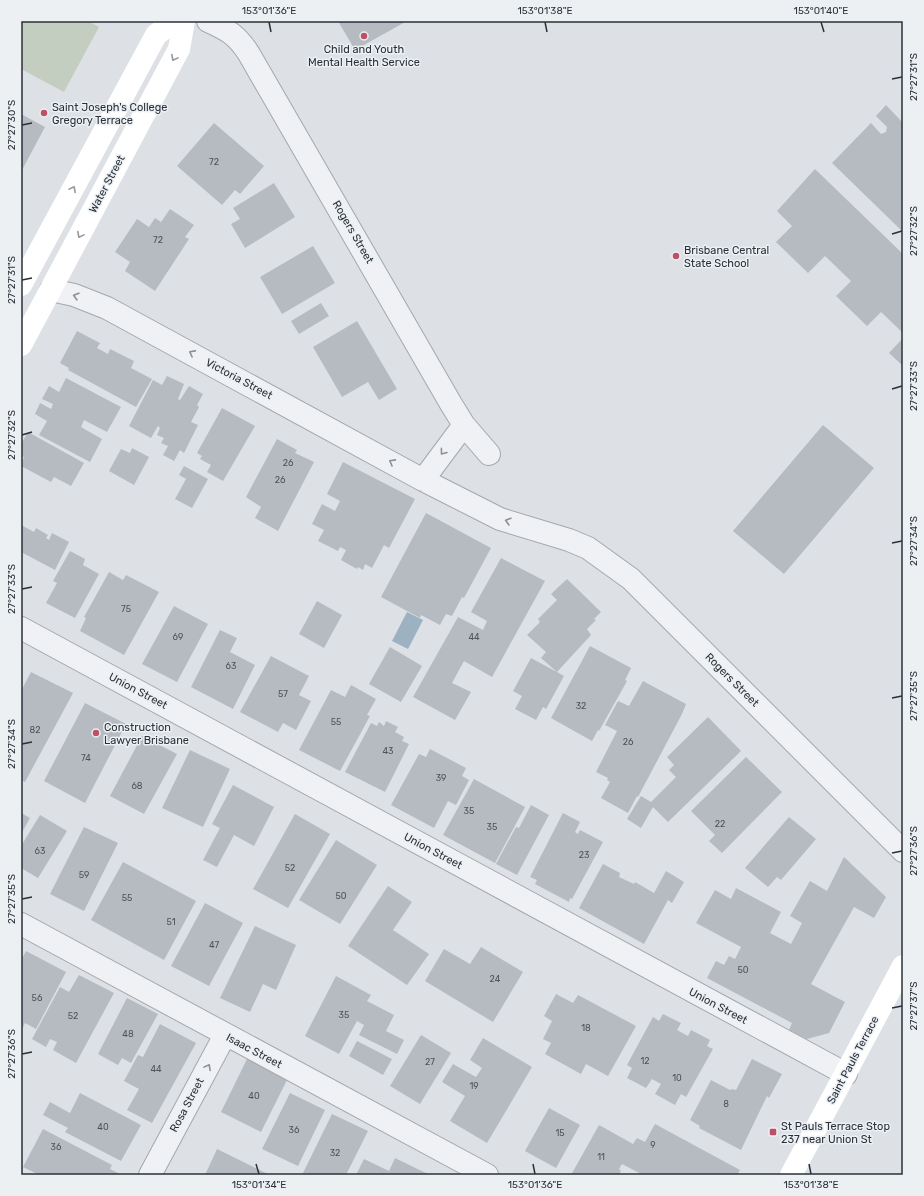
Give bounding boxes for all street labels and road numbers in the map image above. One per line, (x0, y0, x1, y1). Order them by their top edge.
street label: Water Street (86, 152, 128, 215)
street label: Rogers Street (330, 198, 377, 266)
street label: Victoria Street (203, 356, 275, 402)
street label: Rogers Street (702, 650, 762, 710)
street label: Union Street (106, 670, 170, 712)
street label: Union Street (401, 830, 465, 872)
street label: Union Street (686, 985, 750, 1027)
street label: Saint Pauls Terrace (824, 1014, 882, 1106)
street label: Isaac Street (224, 1031, 285, 1071)
street label: Rosa Street (167, 1075, 207, 1134)

